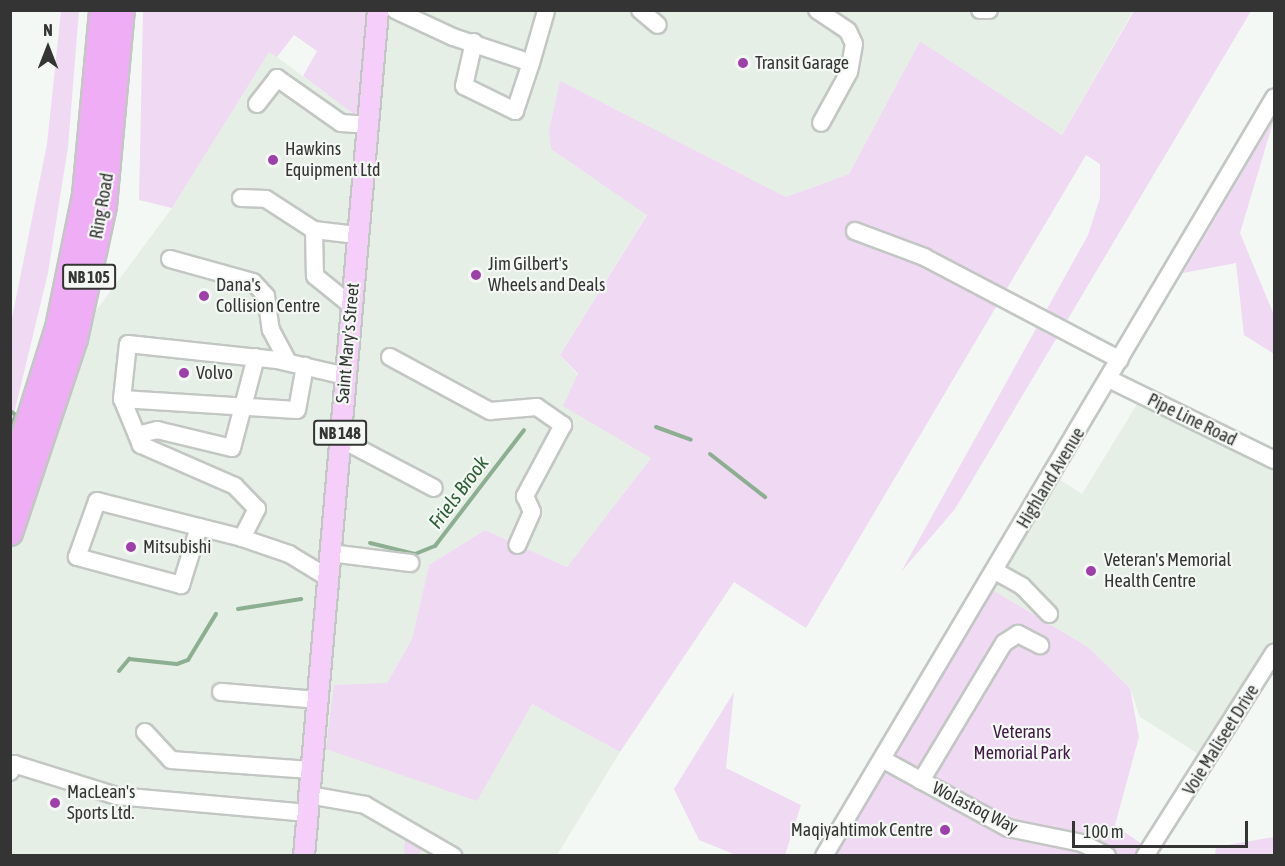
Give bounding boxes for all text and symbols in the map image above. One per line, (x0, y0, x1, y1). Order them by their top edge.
north arrow (18, 18, 78, 78)
text: N (43, 21, 53, 39)
place label: Transit Garage (755, 52, 849, 74)
marker: Transit Garage (736, 56, 750, 70)
place label: Hawkins Equipment Ltd (285, 139, 381, 182)
marker: Hawkins Equipment Ltd (266, 153, 280, 167)
street label: Ring Road (86, 171, 118, 241)
place label: Jim Gilbert's Wheels and Deals (488, 254, 605, 296)
road number: NB 105 (62, 264, 116, 290)
marker: Jim Gilbert's Wheels and Deals (469, 268, 483, 282)
place label: Dana's Collision Centre (216, 275, 320, 318)
street label: Saint Mary's Street (332, 282, 364, 404)
marker: Dana's Collision Centre (197, 289, 211, 303)
place label: Volvo (196, 362, 233, 384)
marker: Volvo (177, 366, 191, 380)
street label: Pipe Line Road (1144, 389, 1240, 451)
road number: NB 148 (313, 420, 367, 446)
street label: Highland Avenue (1012, 424, 1090, 532)
water label: Friels Brook (423, 451, 493, 533)
place label: Mitsubishi (143, 536, 211, 558)
marker: Mitsubishi (124, 540, 138, 554)
place label: Veteran's Memorial Health Centre (1104, 550, 1231, 592)
marker: Veteran's Memorial Health Centre (1082, 562, 1100, 580)
street label: Voie Maliseet Drive (1178, 681, 1264, 799)
park label: Veterans Memorial Park (974, 722, 1070, 764)
street label: Wolastoq Way (929, 777, 1021, 839)
place label: MacLean's Sports Ltd. (67, 782, 135, 824)
marker: MacLean's Sports Ltd. (48, 796, 62, 810)
scale bar (1075, 809, 1250, 847)
place label: Maqiyahtimok Centre (791, 819, 933, 841)
text: 100 m (1083, 821, 1124, 842)
marker: Maqiyahtimok Centre (938, 823, 952, 837)

